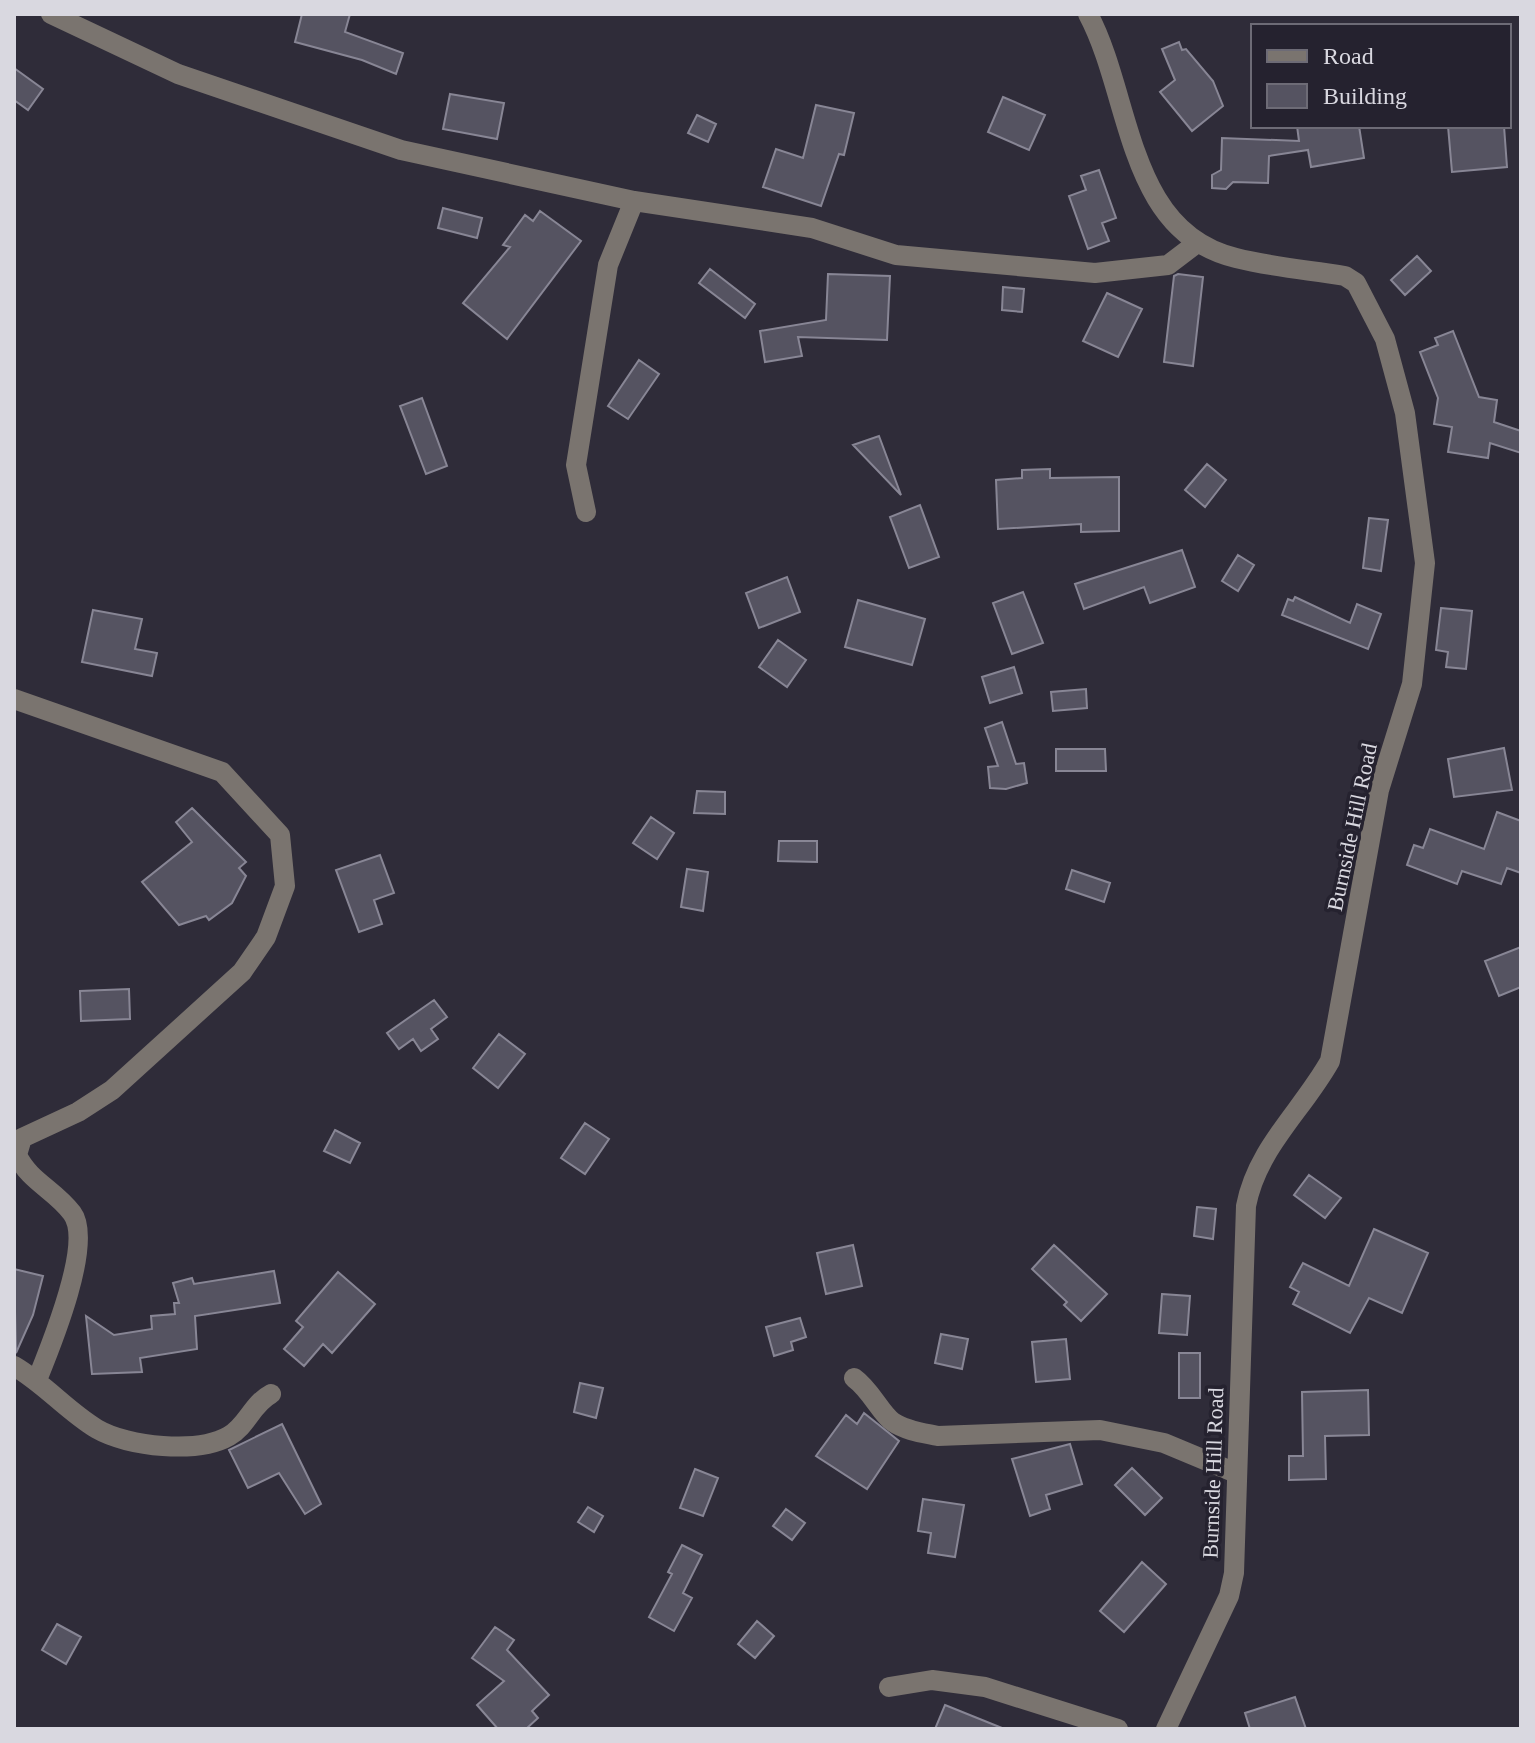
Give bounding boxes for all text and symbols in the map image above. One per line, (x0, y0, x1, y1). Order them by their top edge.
legend (1251, 24, 1511, 128)
text: Road (1323, 43, 1374, 69)
text: Building (1323, 83, 1407, 109)
street label: Burnside Hill Road (1322, 741, 1382, 913)
street label: Burnside Hill Road (1198, 1387, 1228, 1559)

